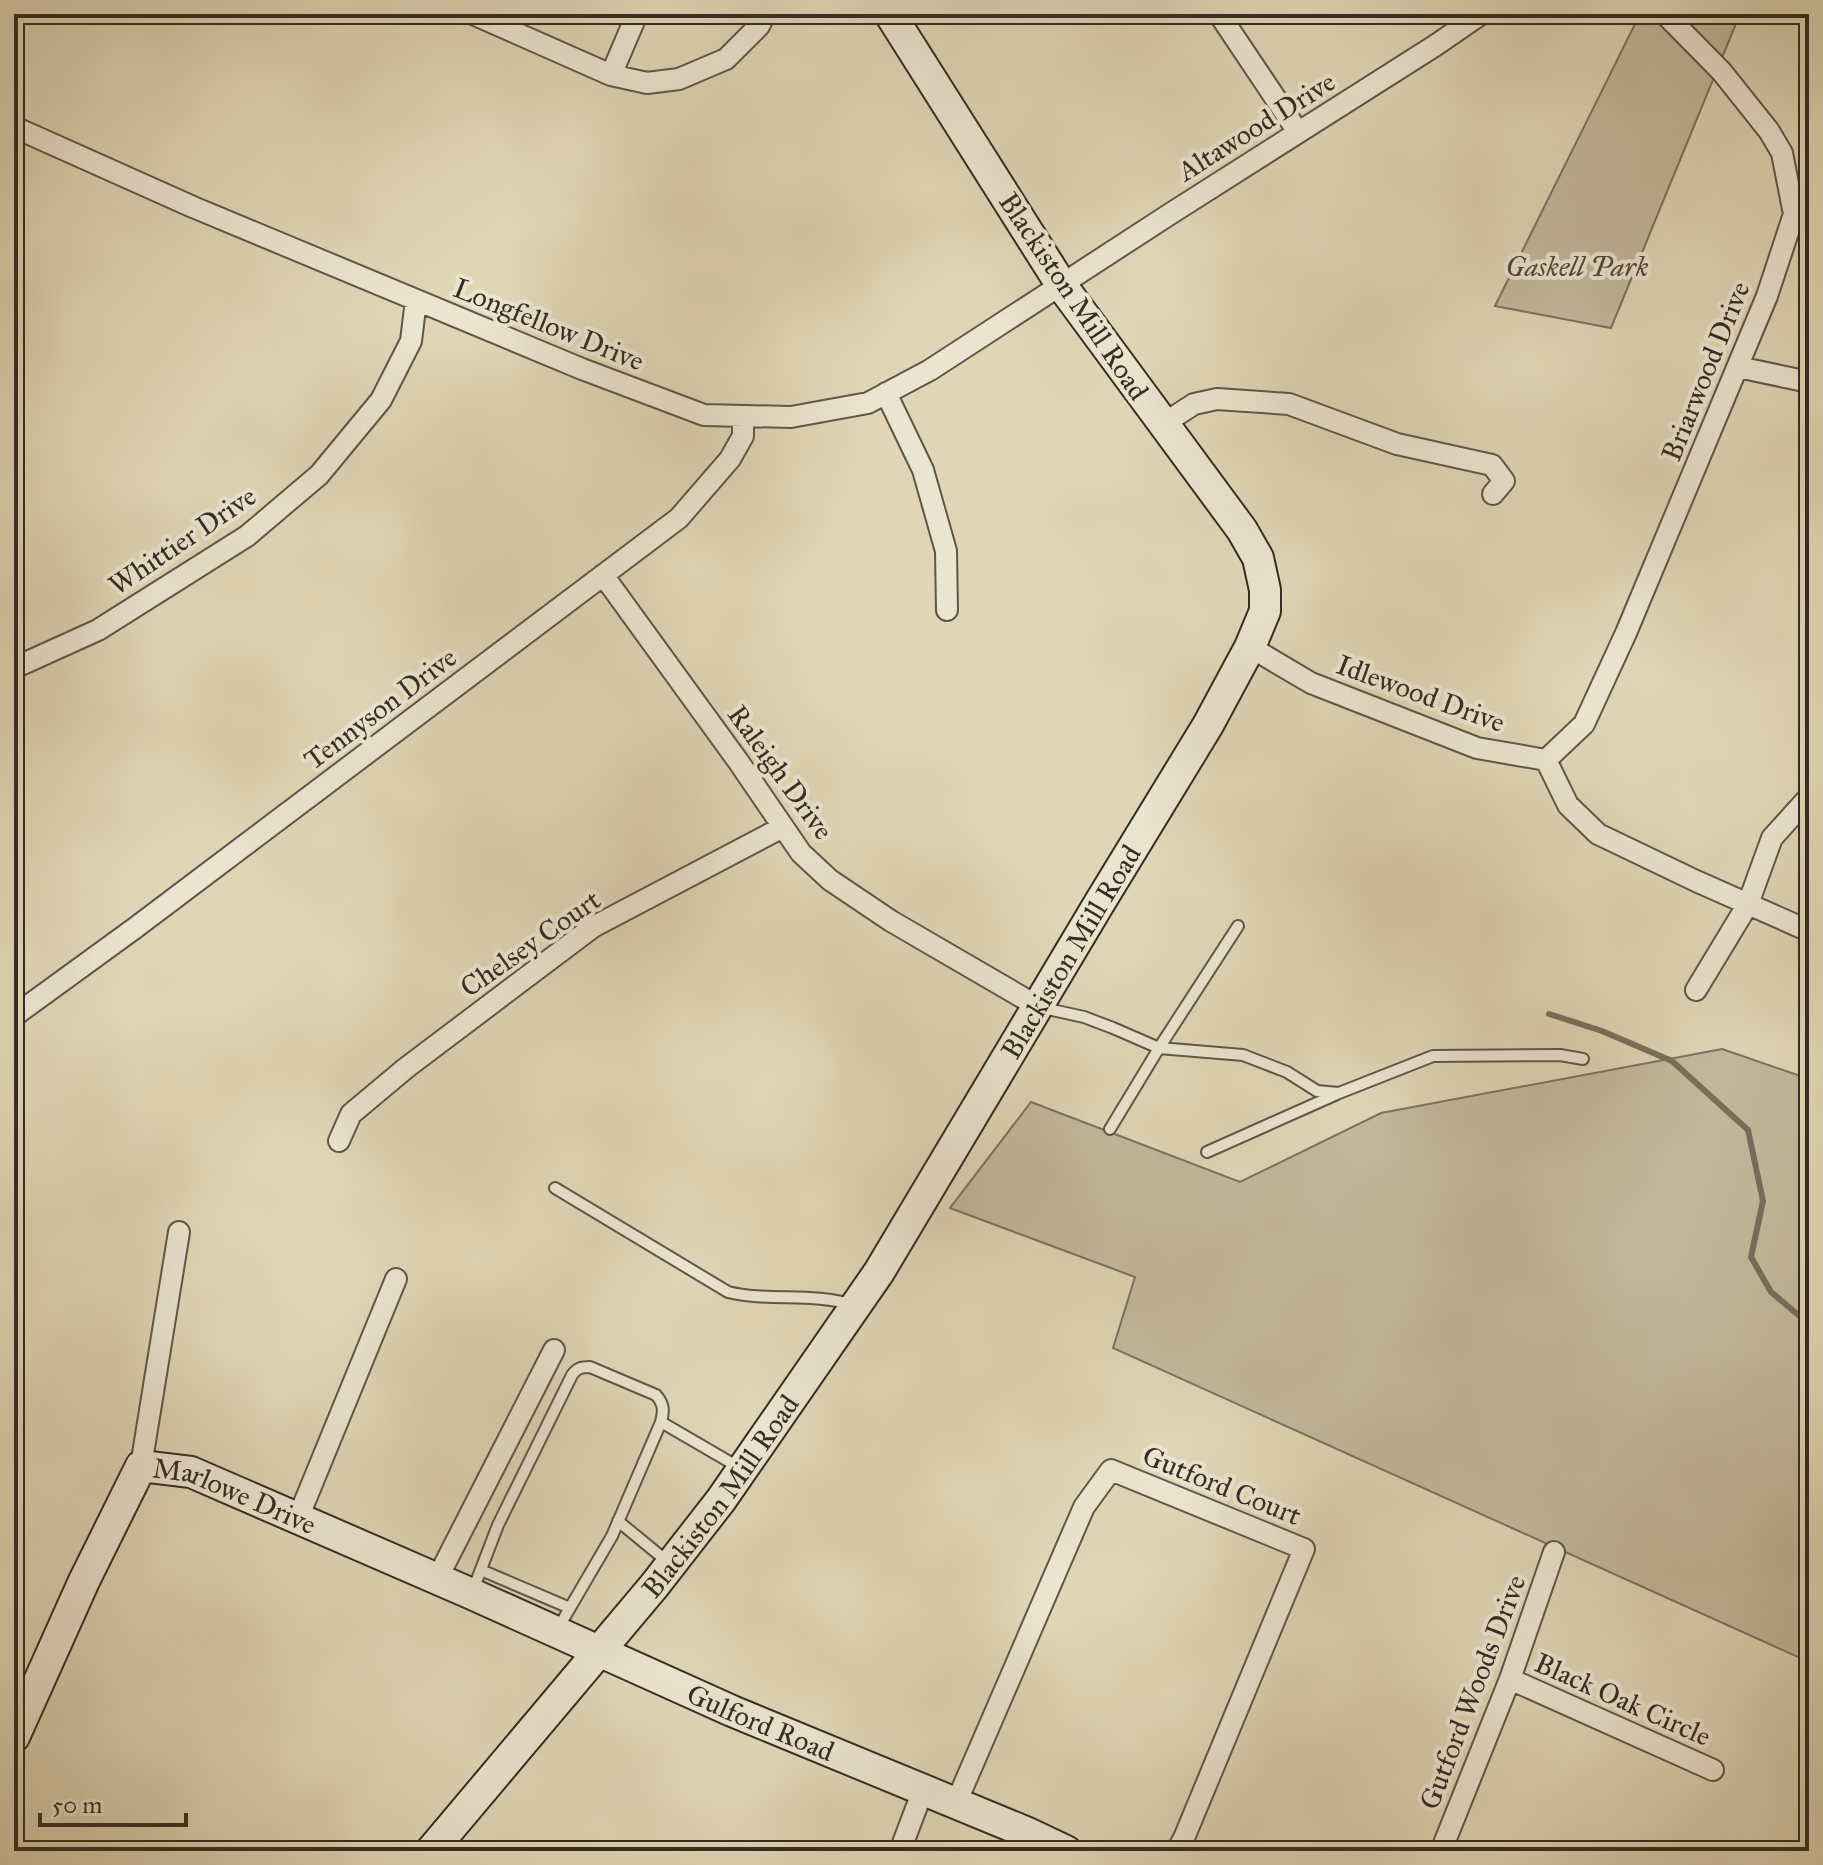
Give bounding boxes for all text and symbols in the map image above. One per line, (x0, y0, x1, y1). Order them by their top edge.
street label: Altawood Drive (1170, 64, 1342, 189)
street label: Blackiston Mill Road (991, 186, 1156, 407)
park label: Gaskell Park (1506, 249, 1649, 284)
street label: Longfellow Drive (448, 270, 649, 379)
street label: Briarwood Drive (1654, 276, 1757, 466)
street label: Whittier Drive (102, 478, 263, 603)
street label: Tennyson Drive (297, 640, 463, 777)
street label: Idlewood Drive (1332, 647, 1510, 740)
street label: Raleigh Drive (720, 698, 841, 846)
street label: Blackiston Mill Road (993, 838, 1149, 1065)
street label: Chelsey Court (453, 882, 607, 1005)
street label: Blackiston Mill Road (634, 1388, 807, 1605)
street label: Gutford Court (1137, 1438, 1306, 1533)
street label: Marlowe Drive (151, 1451, 322, 1542)
street label: Gutford Woods Drive (1412, 1570, 1533, 1814)
street label: Black Oak Circle (1529, 1645, 1716, 1754)
street label: Gulford Road (681, 1676, 839, 1769)
scale bar (40, 1777, 186, 1827)
text: 50 m (52, 1790, 102, 1820)

